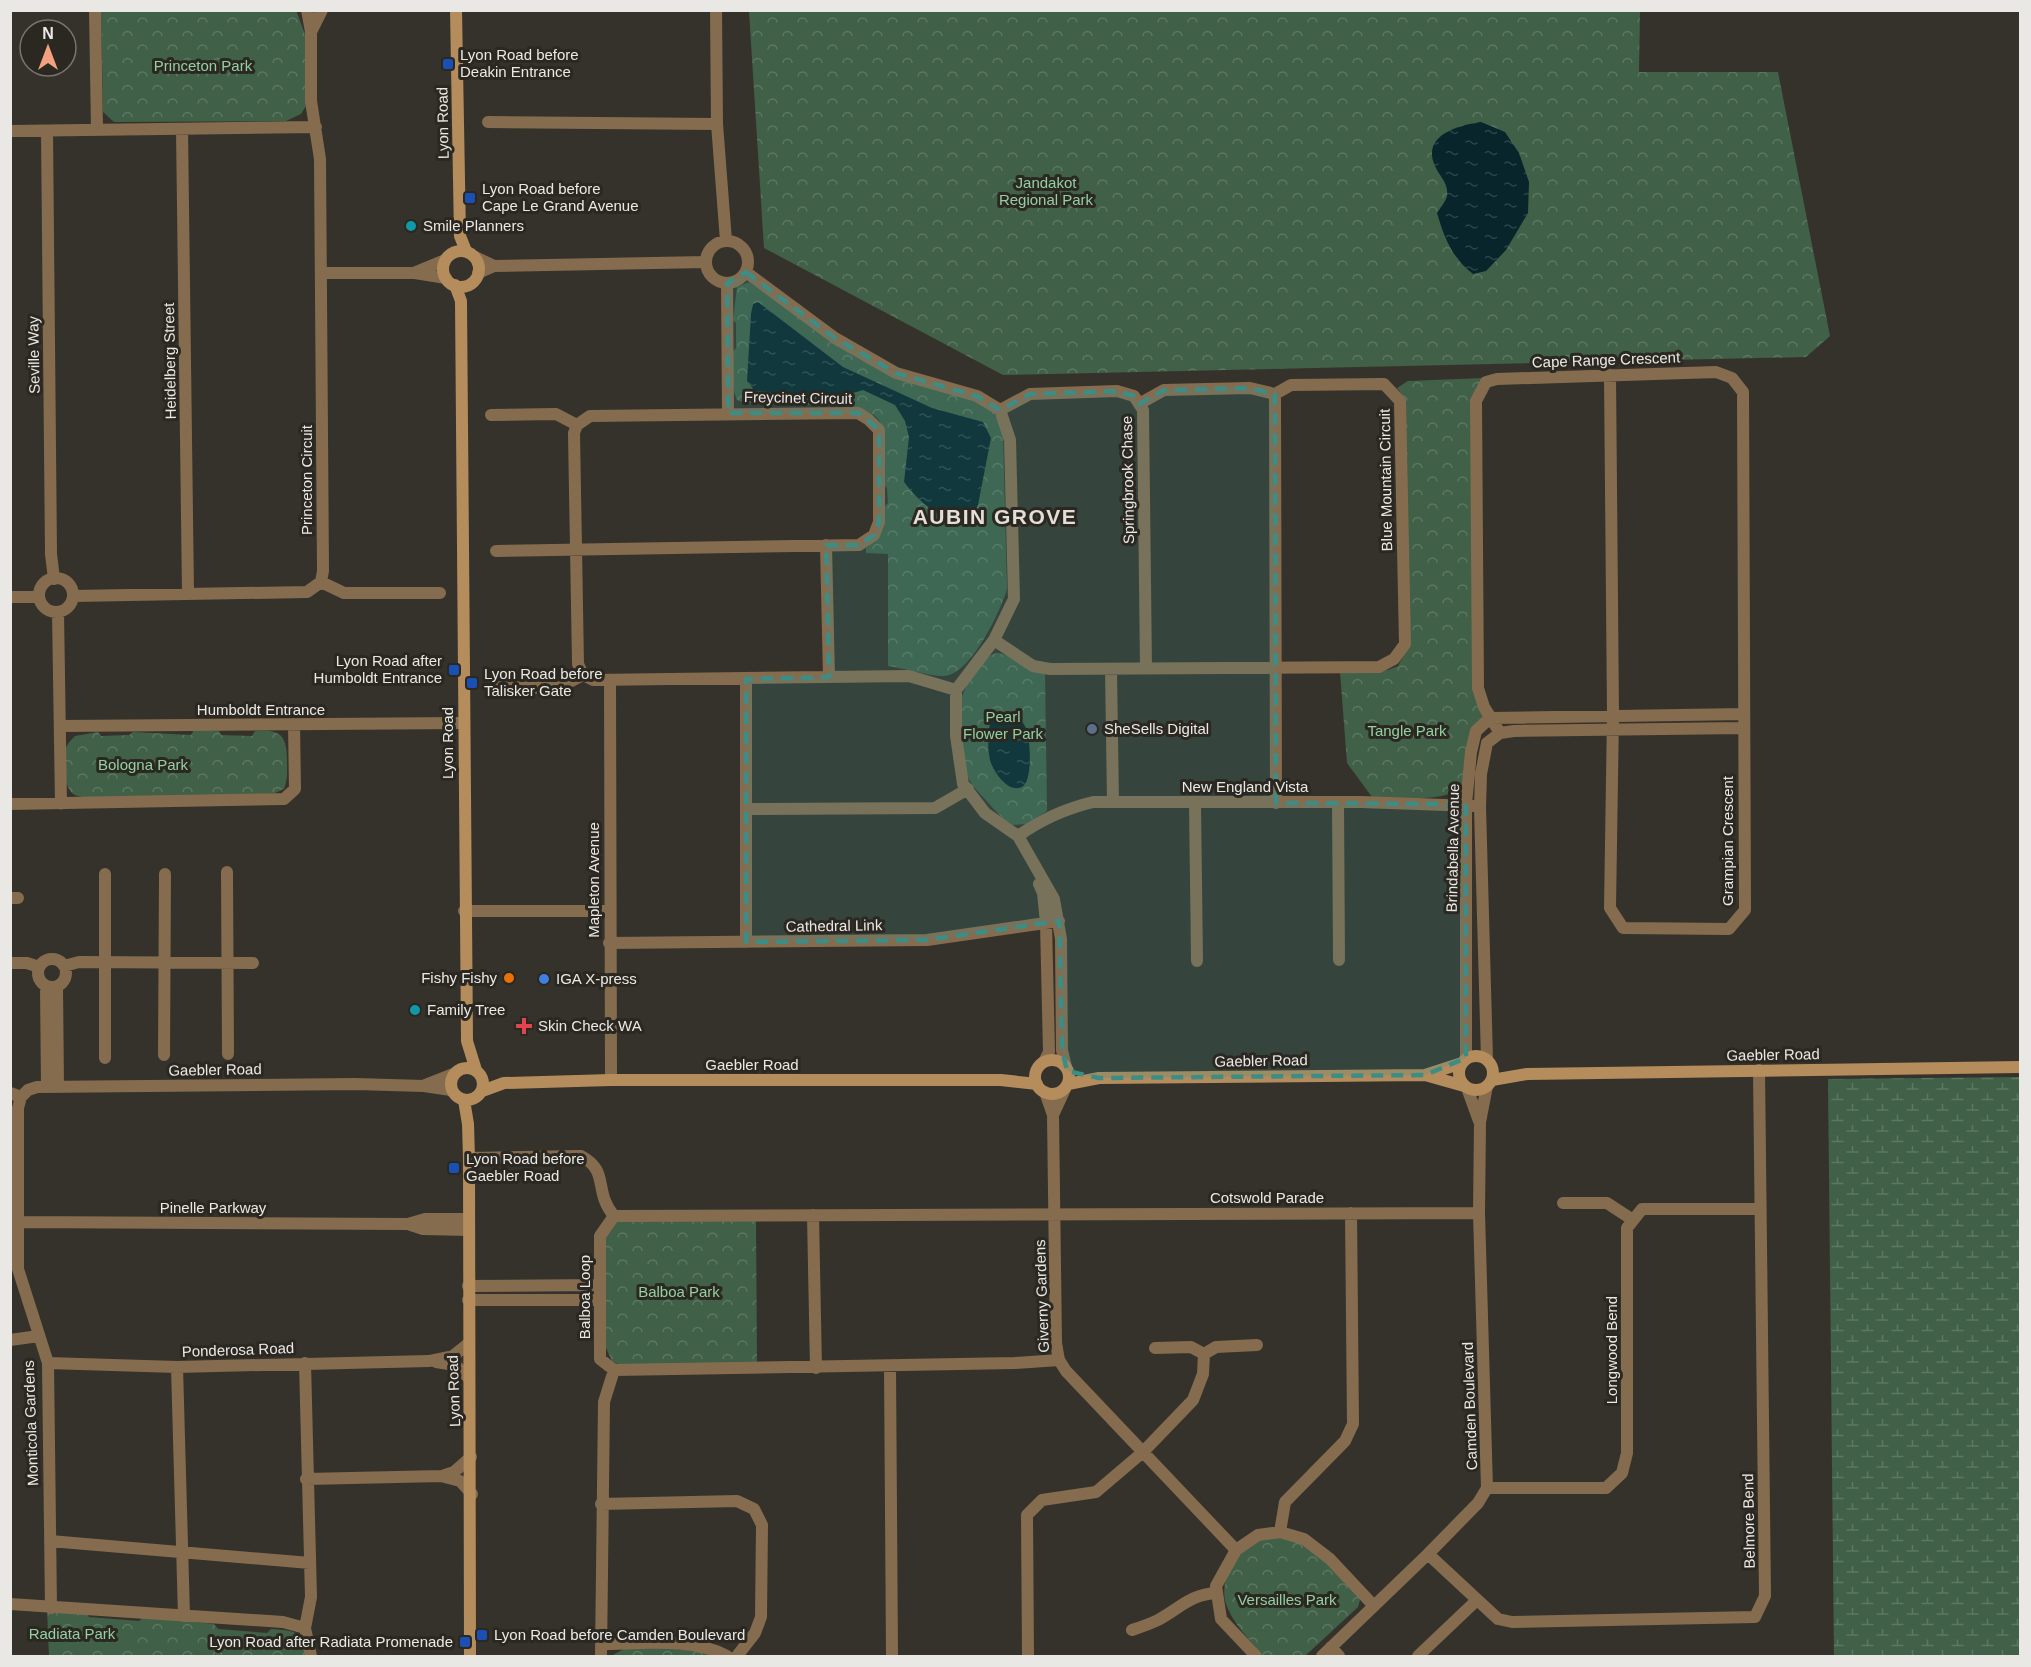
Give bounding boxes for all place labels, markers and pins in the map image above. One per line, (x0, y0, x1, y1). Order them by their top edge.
place label: Lyon Road before Deakin Entrance (460, 46, 579, 80)
marker: Lyon Road before Deakin Entrance (441, 57, 455, 71)
place label: Lyon Road before Cape Le Grand Avenue (482, 180, 639, 214)
marker: Lyon Road before Cape Le Grand Avenue (463, 191, 477, 205)
place label: Smile Planners (423, 217, 524, 234)
marker: Smile Planners (404, 219, 418, 233)
place label: Lyon Road after Humboldt Entrance (314, 652, 442, 686)
marker: Lyon Road after Humboldt Entrance (447, 663, 461, 677)
place label: Lyon Road before Talisker Gate (484, 665, 603, 699)
marker: Lyon Road before Talisker Gate (465, 676, 479, 690)
place label: SheSells Digital (1104, 720, 1209, 737)
marker: SheSells Digital (1085, 722, 1099, 736)
place label: Fishy Fishy (421, 969, 497, 986)
place label: IGA X-press (556, 970, 637, 987)
marker: Fishy Fishy (502, 971, 516, 985)
marker: IGA X-press (537, 972, 551, 986)
place label: Family Tree (427, 1001, 505, 1018)
marker: Family Tree (408, 1003, 422, 1017)
marker: Skin Check WA (515, 1017, 533, 1035)
place label: Skin Check WA (538, 1017, 642, 1034)
place label: Lyon Road before Gaebler Road (466, 1150, 585, 1184)
marker: Lyon Road before Gaebler Road (447, 1161, 461, 1175)
place label: Lyon Road before Camden Boulevard (494, 1626, 745, 1643)
marker: Lyon Road before Camden Boulevard (475, 1628, 489, 1642)
place label: Lyon Road after Radiata Promenade (209, 1633, 453, 1650)
marker: Lyon Road after Radiata Promenade (458, 1635, 472, 1649)

